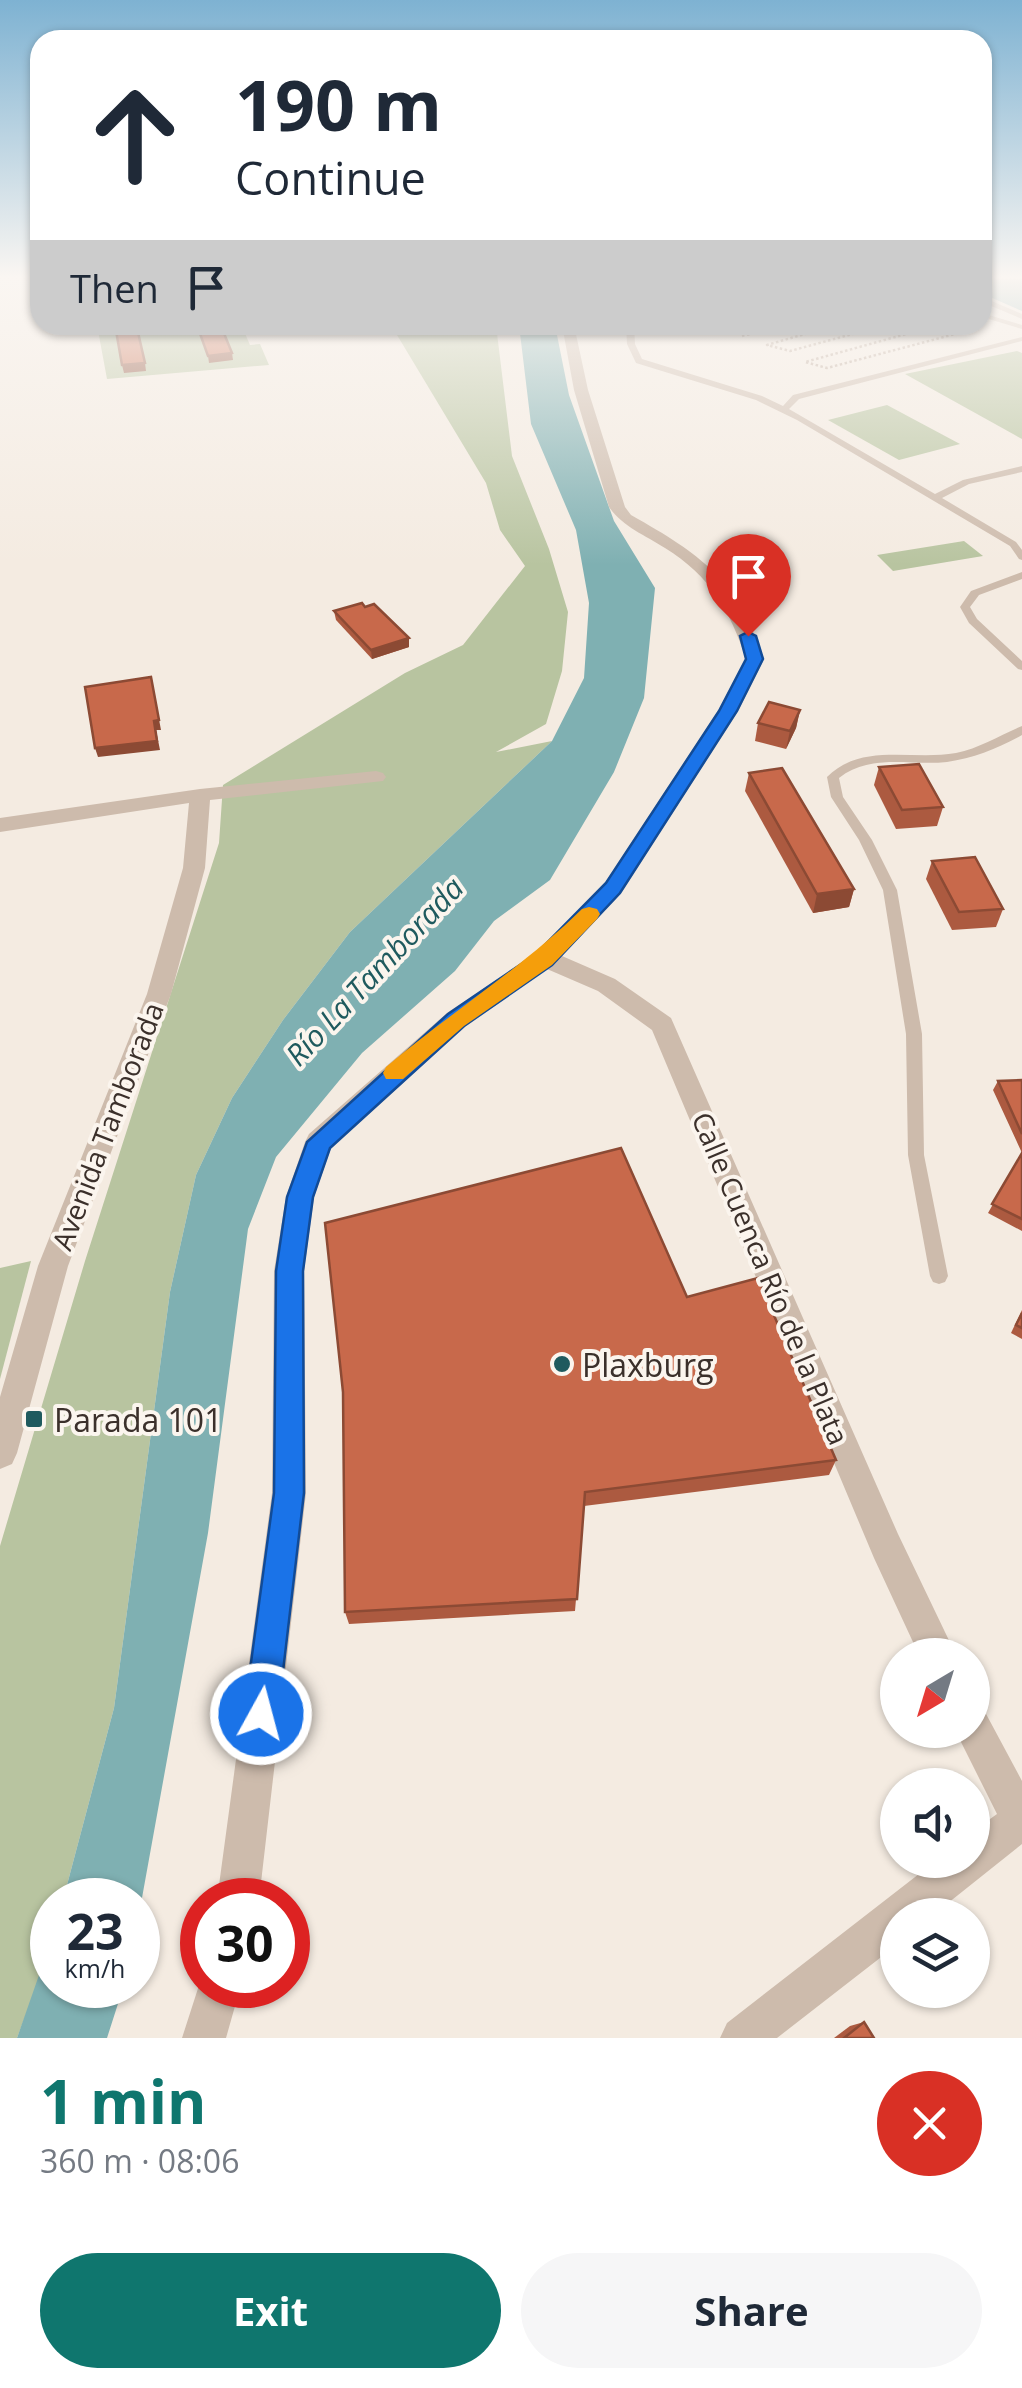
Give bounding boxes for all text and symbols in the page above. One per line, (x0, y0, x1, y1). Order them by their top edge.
text: 190 m (235, 56, 442, 152)
icon: ahead (70, 70, 200, 200)
text: Continue (235, 147, 426, 208)
icon: arrive (179, 260, 234, 315)
text: Then (70, 262, 159, 314)
pin (706, 534, 791, 637)
icon: arrive (721, 549, 776, 604)
water label: Río La Tamborada (276, 868, 472, 1074)
street label: Avenida Tamborada (42, 997, 172, 1255)
street label: Calle Cuenca Río de la Plata (684, 1106, 858, 1450)
place label: Plaxburg (582, 1343, 714, 1386)
marker: Plaxburg (551, 1353, 573, 1375)
place label: Parada 101 (54, 1398, 222, 1441)
marker: Parada 101 (23, 1408, 45, 1430)
north arrow (880, 1638, 990, 1748)
map controls (880, 1638, 990, 2008)
position arrow (209, 1662, 313, 1766)
button: sound (880, 1768, 990, 1878)
speed limit sign: 30 (180, 1878, 310, 2008)
text: 23 (66, 1897, 124, 1965)
button: layers (880, 1898, 990, 2008)
text: km/h (65, 1951, 125, 1985)
text: 1 min (40, 2060, 207, 2142)
button: close (877, 2071, 982, 2176)
text: 360 m · 08:06 (40, 2139, 239, 2182)
button: Exit (40, 2253, 501, 2368)
button: Share (521, 2253, 982, 2368)

